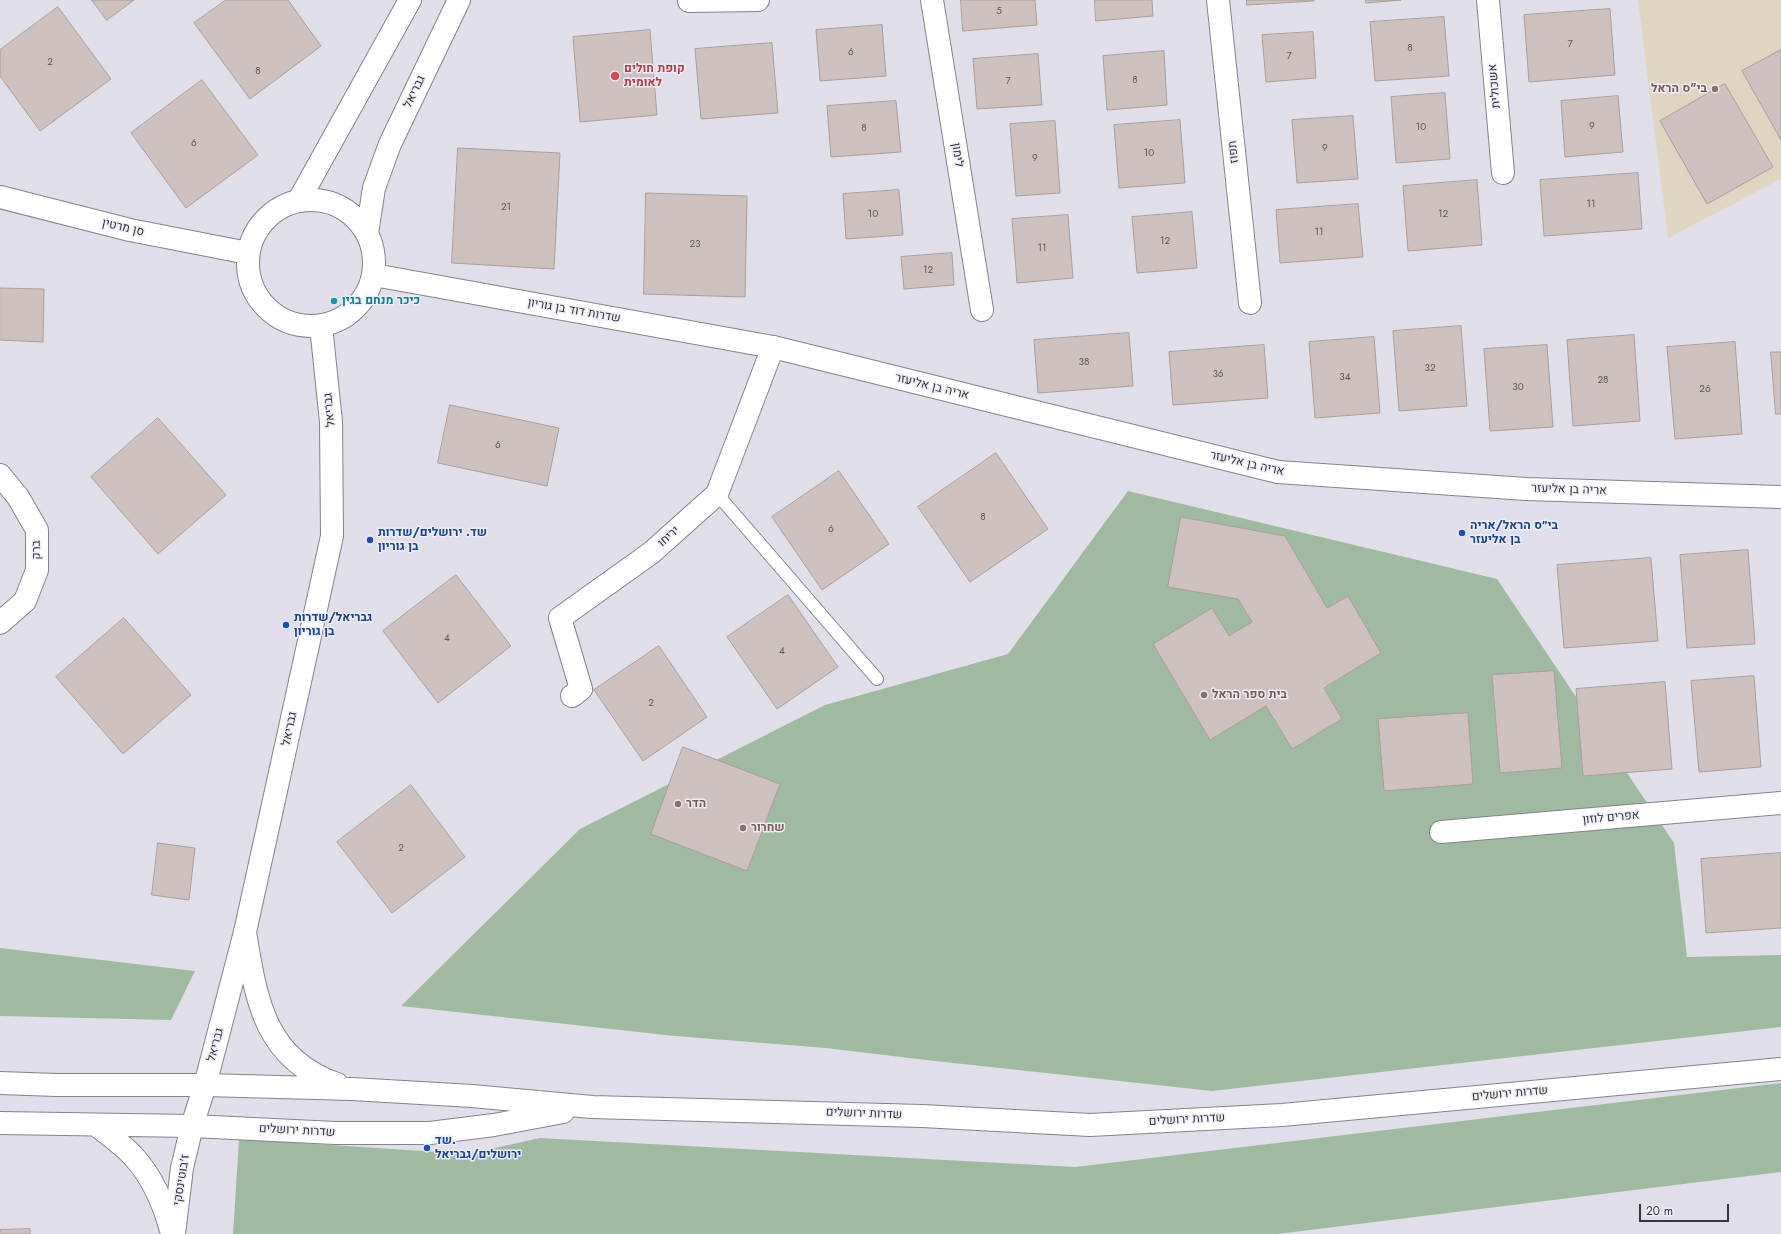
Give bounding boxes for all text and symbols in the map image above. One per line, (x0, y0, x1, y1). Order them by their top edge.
house number: 5 (996, 6, 1002, 18)
house number: 7 (1567, 39, 1573, 51)
house number: 8 (1407, 43, 1413, 55)
house number: 6 (848, 47, 854, 59)
house number: 7 (1286, 51, 1292, 63)
house number: 2 (47, 57, 53, 69)
place label: קופת חולים לאומית (624, 62, 685, 90)
street label: אשכולית (1486, 63, 1504, 109)
house number: 8 (255, 66, 261, 78)
marker: קופת חולים לאומית (609, 70, 621, 82)
street label: גבריאל (401, 73, 429, 111)
house number: 8 (1132, 75, 1138, 87)
house number: 7 (1005, 76, 1011, 88)
place label: בי"ס הראל (1651, 82, 1707, 96)
marker: בי"ס הראל (1710, 84, 1720, 94)
house number: 9 (1589, 121, 1595, 133)
house number: 10 (1416, 122, 1426, 134)
house number: 8 (861, 123, 867, 135)
house number: 6 (191, 138, 197, 150)
street label: תפוז (1226, 140, 1242, 164)
street label: לימון (948, 142, 966, 168)
house number: 9 (1322, 143, 1328, 155)
house number: 10 (1144, 148, 1154, 160)
house number: 9 (1032, 153, 1038, 165)
house number: 11 (1587, 199, 1595, 211)
house number: 21 (501, 202, 511, 214)
house number: 10 (868, 209, 878, 221)
house number: 12 (1438, 209, 1448, 221)
street label: סן מרטין (101, 216, 145, 240)
house number: 11 (1315, 227, 1323, 239)
house number: 12 (1160, 236, 1170, 248)
house number: 23 (689, 239, 701, 251)
house number: 11 (1038, 243, 1046, 255)
house number: 12 (923, 265, 933, 277)
place label: כיכר מנחם בגין (342, 294, 420, 308)
marker: כיכר מנחם בגין (329, 296, 339, 306)
street label: שדרות דוד בן גוריון (526, 296, 622, 326)
house number: 38 (1079, 357, 1089, 369)
house number: 32 (1424, 363, 1436, 375)
house number: 36 (1212, 369, 1224, 381)
street label: אריה בן אליעזר (893, 371, 971, 403)
house number: 34 (1339, 372, 1351, 384)
house number: 28 (1597, 375, 1609, 387)
house number: 30 (1512, 382, 1524, 394)
house number: 26 (1699, 384, 1711, 396)
street label: גבריאל (321, 392, 339, 428)
house number: 6 (495, 440, 501, 452)
street label: אריה בן אליעזר (1208, 448, 1286, 480)
street label: אריה בן אליעזר (1531, 481, 1607, 499)
house number: 8 (980, 512, 986, 524)
place label: בי״ס הראל/אריה בן אליעזר (1470, 519, 1558, 547)
street label: יריחו (655, 524, 683, 550)
house number: 6 (828, 524, 834, 536)
place label: שד. ירושלים/שדרות בן גוריון (378, 526, 487, 554)
marker: בי״ס הראל/אריה בן אליעזר (1457, 528, 1467, 538)
marker: שד. ירושלים/שדרות בן גוריון (365, 535, 375, 545)
street label: ברק (30, 540, 44, 560)
place label: גבריאל/שדרות בן גוריון (294, 611, 372, 639)
marker: גבריאל/שדרות בן גוריון (281, 620, 291, 630)
house number: 4 (444, 633, 450, 645)
house number: 4 (779, 646, 785, 658)
place label: בית ספר הראל (1212, 688, 1287, 702)
marker: בית ספר הראל (1199, 690, 1209, 700)
house number: 2 (648, 698, 654, 710)
street label: גבריאל (279, 711, 301, 747)
place label: הדר (686, 797, 706, 811)
marker: הדר (673, 799, 683, 809)
street label: אפרים לוזון (1582, 808, 1640, 828)
place label: שחרור (751, 821, 785, 835)
marker: שחרור (738, 823, 748, 833)
house number: 2 (398, 843, 404, 855)
street label: גבריאל (205, 1027, 227, 1063)
street label: שדרות ירושלים (1471, 1084, 1549, 1104)
street label: שדרות ירושלים (826, 1105, 902, 1123)
street label: שדרות ירושלים (1149, 1111, 1225, 1129)
street label: שדרות ירושלים (259, 1122, 335, 1140)
place label: שד. ירושלים/גבריאל (435, 1134, 521, 1162)
marker: שד. ירושלים/גבריאל (422, 1143, 432, 1153)
street label: ז'בוטינסקי (171, 1153, 193, 1207)
scale bar (1641, 1196, 1731, 1222)
text: 20 m (1646, 1202, 1673, 1220)

